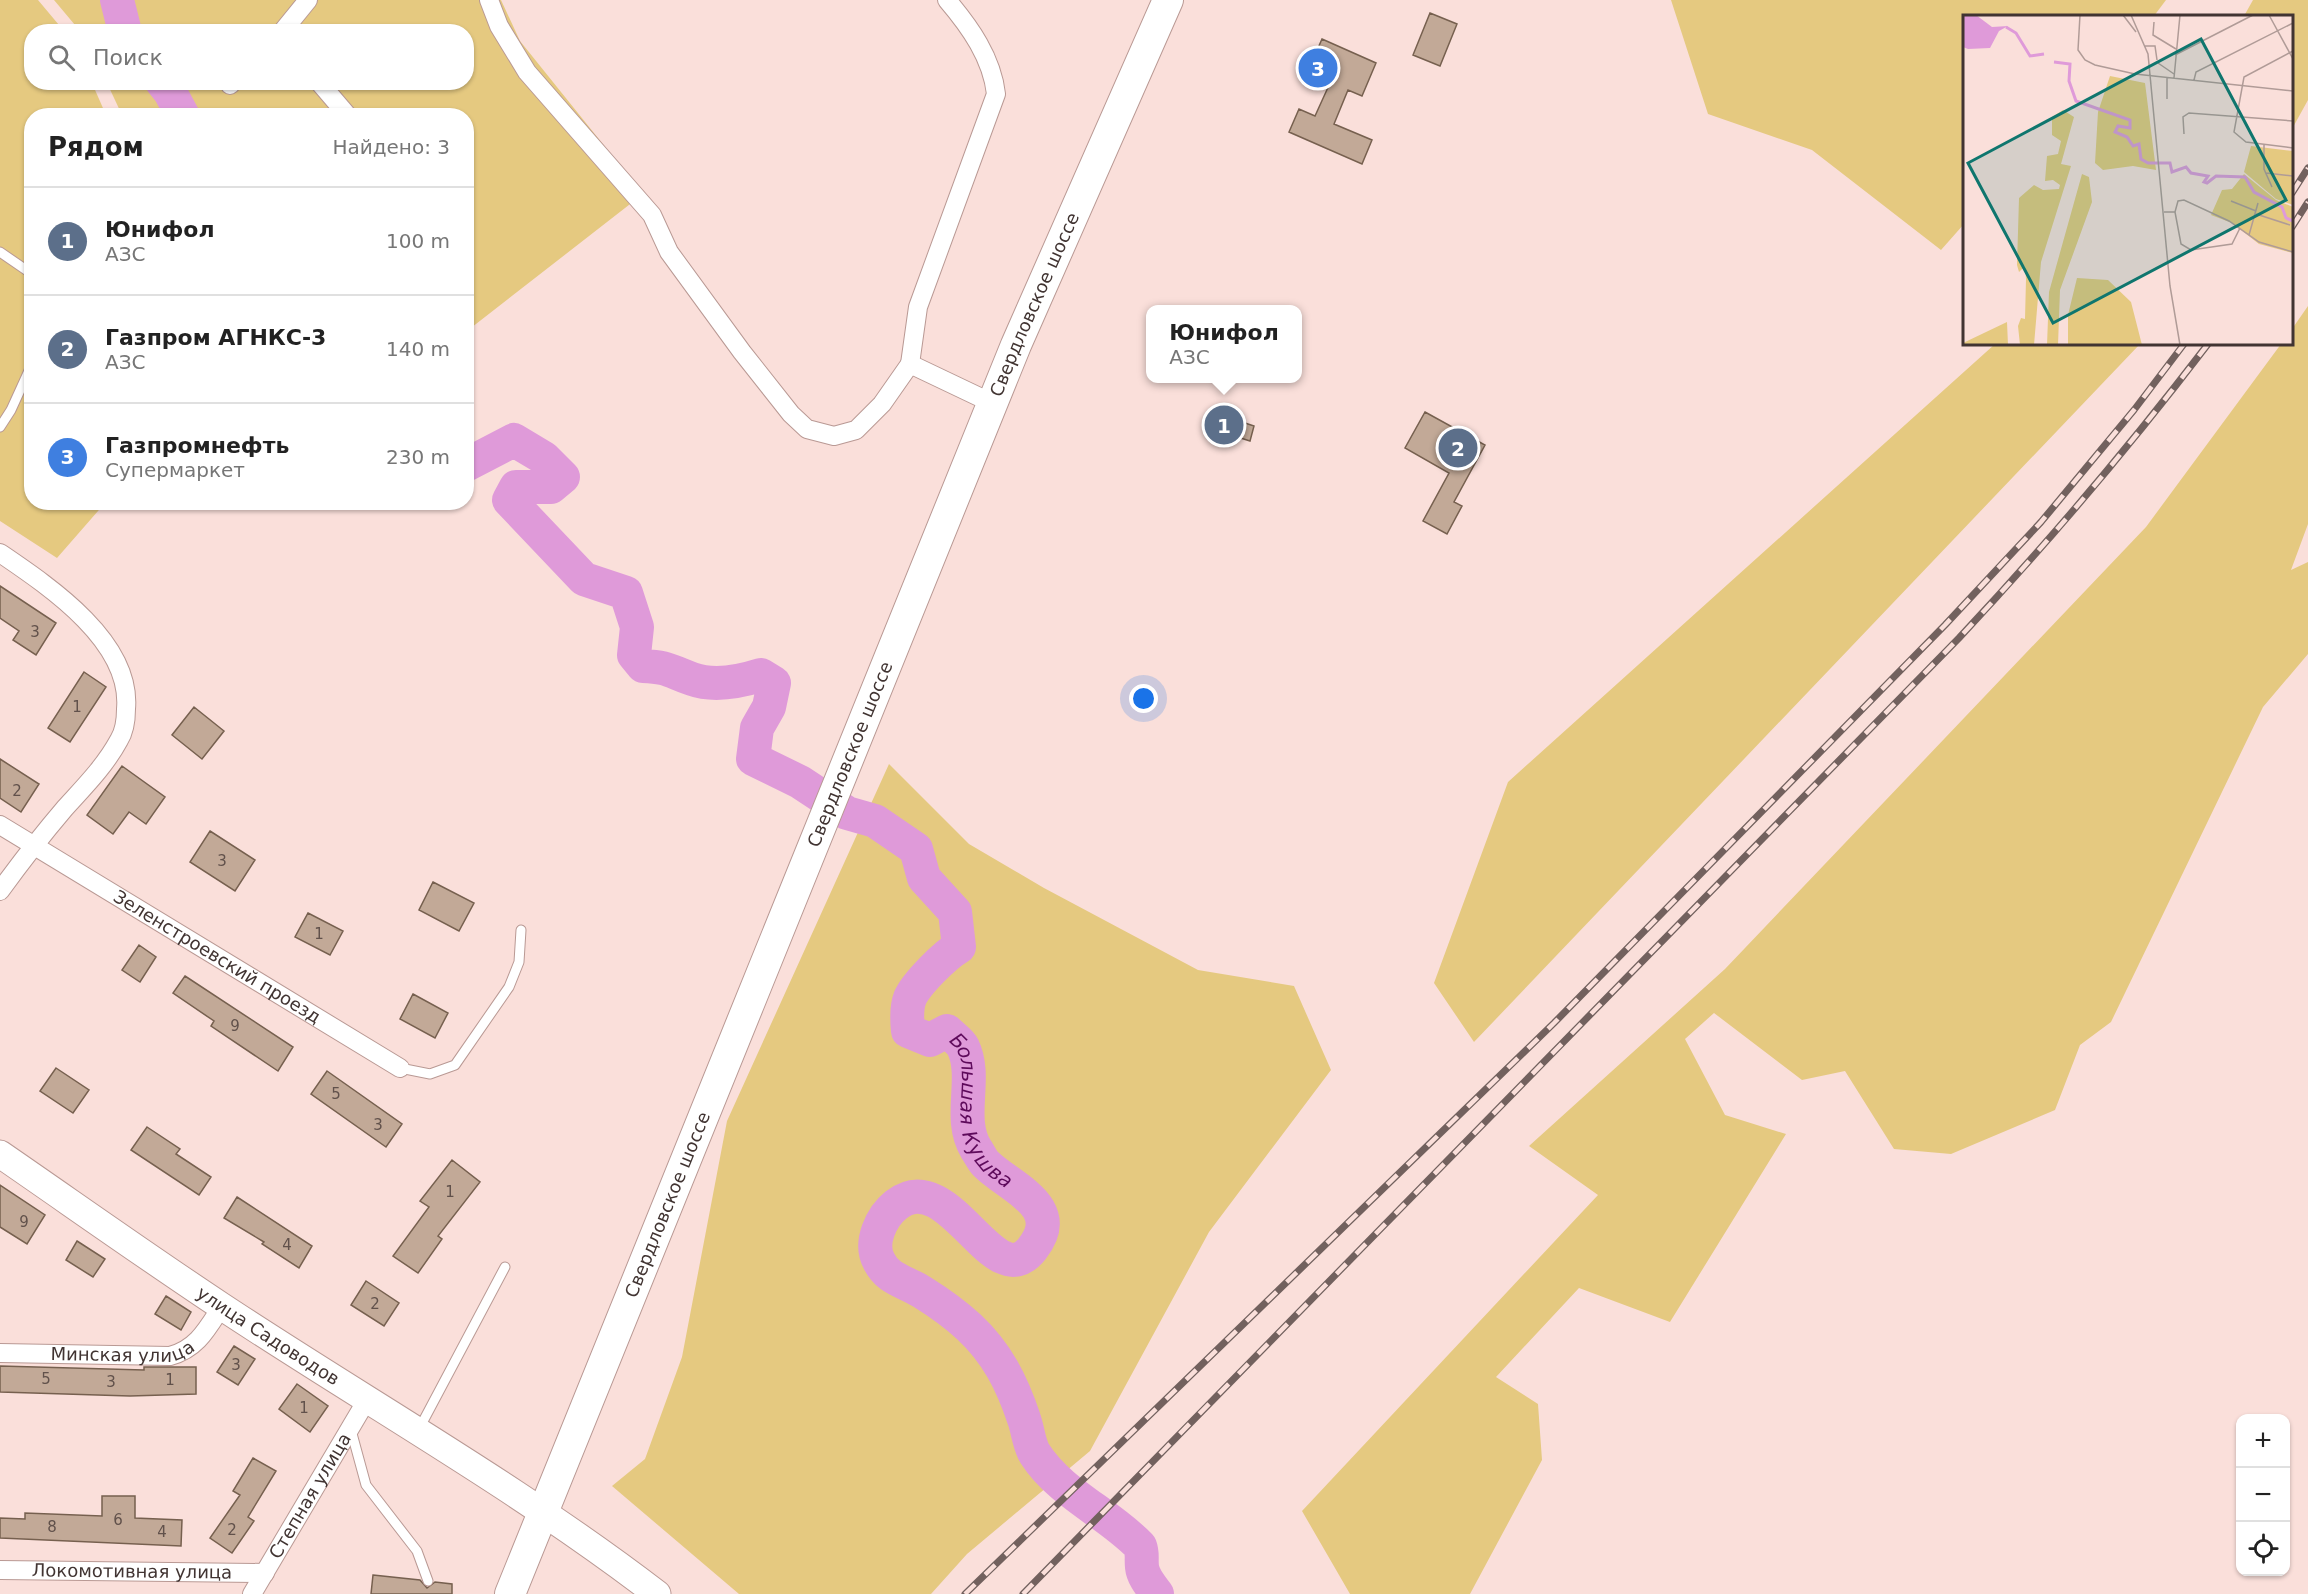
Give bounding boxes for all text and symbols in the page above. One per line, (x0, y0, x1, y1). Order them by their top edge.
inset map (1963, 15, 2293, 345)
search box (24, 24, 474, 90)
icon: search (45, 41, 78, 74)
text: Поиск (93, 45, 163, 70)
pin: 3 (1298, 46, 1338, 90)
text: Рядом (48, 132, 144, 162)
text: Найдено: 3 (332, 135, 450, 159)
street label: Свердловское шоссе (985, 209, 1083, 400)
text: Юнифол (105, 217, 215, 242)
text: 1 (61, 229, 74, 253)
text: 100 m (386, 229, 450, 253)
text: АЗС (105, 242, 145, 266)
popup (1146, 305, 1302, 383)
text: Юнифол (1169, 320, 1279, 345)
text: Газпром АГНКС-3 (105, 325, 326, 350)
text: 2 (61, 337, 74, 361)
text: 140 m (386, 337, 450, 361)
text: АЗС (1169, 345, 1210, 369)
text: АЗС (105, 350, 145, 374)
pin: 1 (1204, 402, 1244, 448)
pin: 2 (1438, 426, 1478, 470)
text: Газпромнефть (105, 433, 289, 458)
text: 3 (61, 445, 74, 469)
text: 230 m (386, 445, 450, 469)
text: Супермаркет (105, 458, 245, 482)
house number: 3 (30, 623, 40, 641)
street label: Свердловское шоссе (803, 658, 897, 850)
your location (1129, 684, 1158, 713)
house number: 1 (72, 698, 82, 716)
house number: 2 (12, 782, 22, 800)
house number: 3 (217, 852, 227, 870)
street label: Зеленстроевский проезд (110, 885, 325, 1027)
house number: 1 (314, 925, 324, 943)
house number: 9 (230, 1017, 240, 1035)
water label: Большая Кушва (945, 1028, 1018, 1193)
house number: 5 (331, 1085, 341, 1103)
street label: Свердловское шоссе (620, 1109, 714, 1300)
house number: 3 (373, 1116, 383, 1134)
house number: 1 (445, 1183, 455, 1201)
house number: 9 (19, 1213, 29, 1231)
house number: 4 (282, 1236, 292, 1254)
street label: улица Садоводов (193, 1282, 344, 1389)
house number: 2 (370, 1295, 380, 1313)
street label: Минская улица (51, 1336, 198, 1366)
house number: 3 (231, 1356, 241, 1374)
house number: 5 (41, 1370, 51, 1388)
house number: 1 (165, 1371, 175, 1389)
house number: 3 (106, 1373, 116, 1391)
house number: 1 (299, 1399, 309, 1417)
map controls (2236, 1414, 2290, 1576)
button: + (2236, 1414, 2290, 1468)
street label: Степная улица (264, 1429, 355, 1562)
button: − (2236, 1468, 2290, 1522)
house number: 6 (113, 1511, 123, 1529)
house number: 8 (47, 1518, 57, 1536)
house number: 2 (227, 1521, 237, 1539)
button: locate (2236, 1522, 2290, 1576)
house number: 4 (157, 1523, 167, 1541)
street label: Локомотивная улица (32, 1559, 232, 1583)

